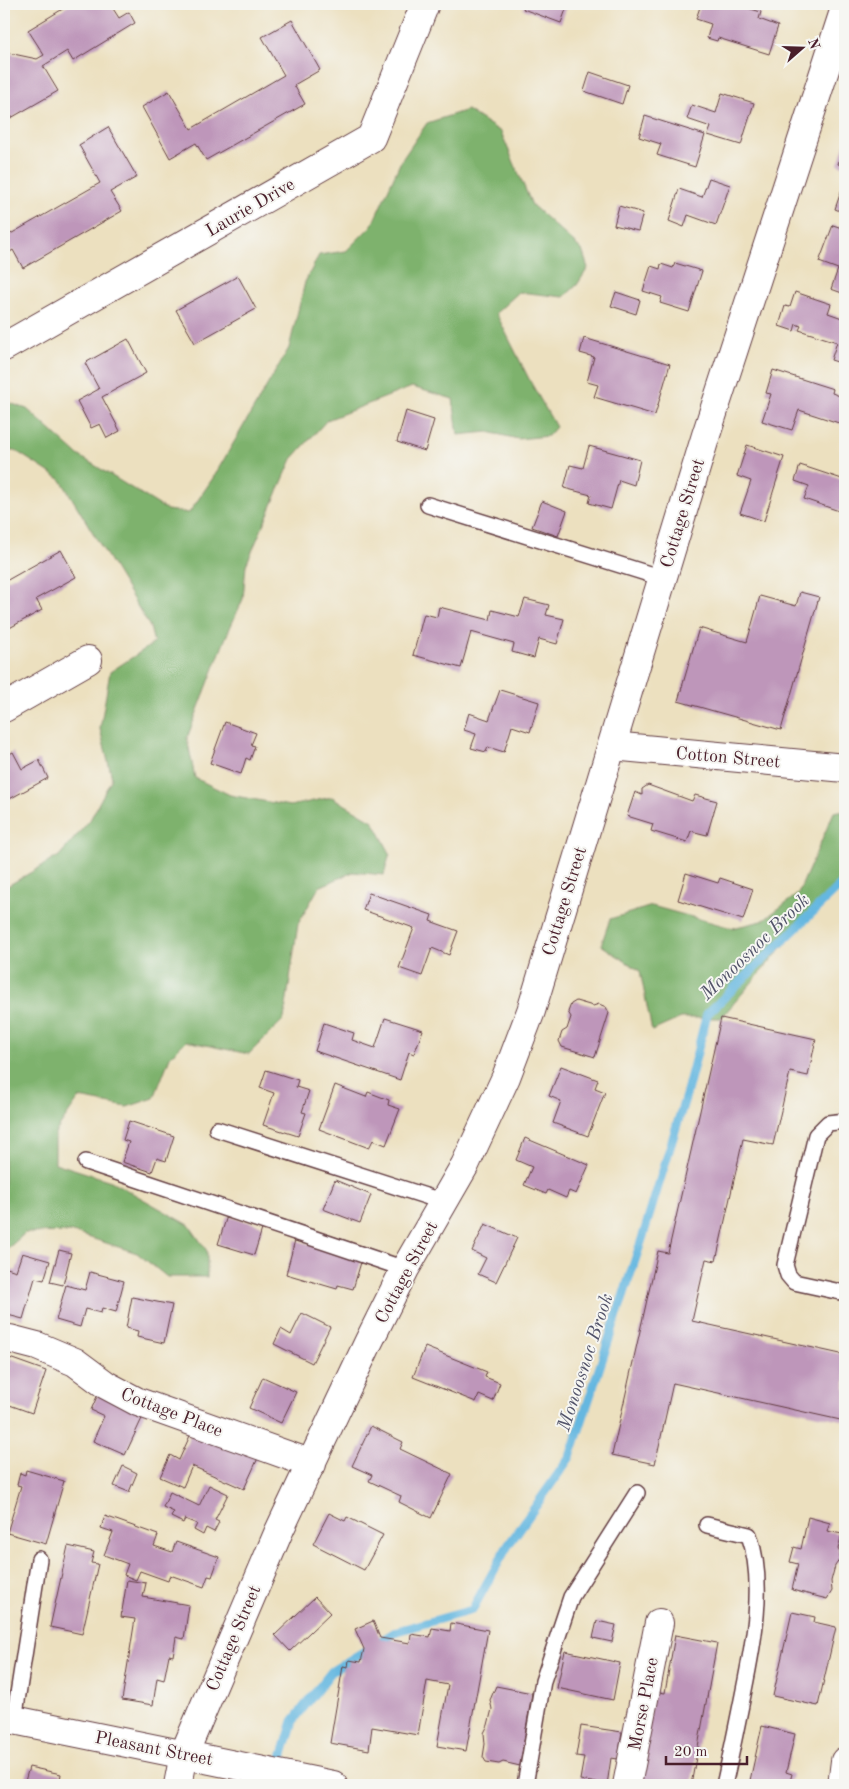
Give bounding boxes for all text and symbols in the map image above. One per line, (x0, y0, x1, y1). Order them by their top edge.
north arrow (776, 22, 826, 72)
text: N (805, 36, 822, 52)
street label: Laurie Drive (203, 175, 298, 241)
street label: Cottage Street (658, 457, 708, 570)
street label: Cotton Street (675, 744, 781, 772)
street label: Cottage Street (540, 845, 590, 958)
water label: Monoosnoc Brook (697, 891, 814, 1005)
street label: Cottage Street (372, 1218, 441, 1327)
water label: Monoosnoc Brook (555, 1292, 618, 1435)
street label: Cottage Place (118, 1385, 225, 1441)
street label: Cottage Street (204, 1583, 264, 1694)
street label: Morse Place (626, 1656, 662, 1752)
street label: Pleasant Street (93, 1729, 214, 1769)
scale bar (666, 1734, 748, 1766)
text: 20 m (674, 1745, 708, 1760)

